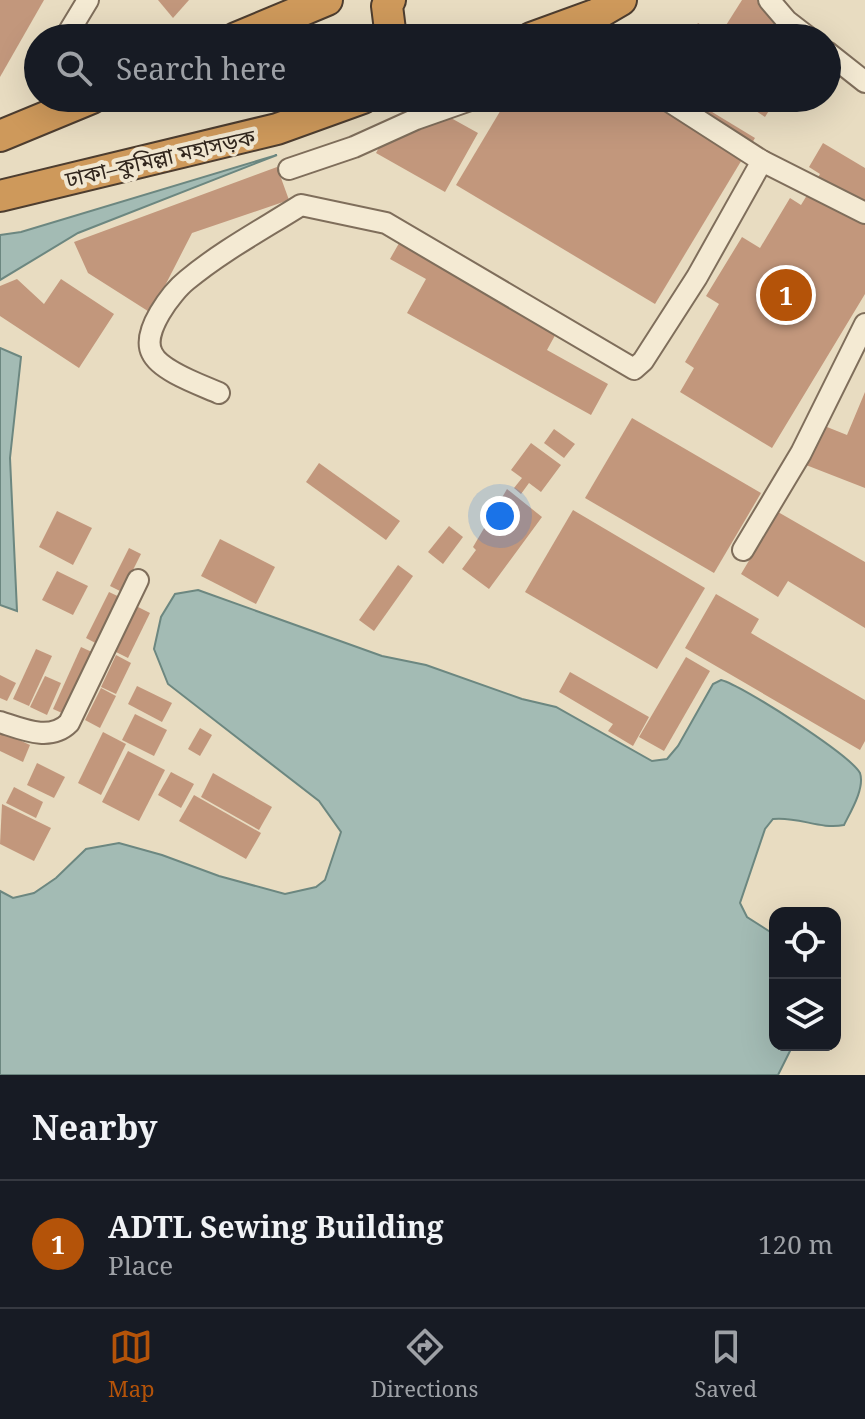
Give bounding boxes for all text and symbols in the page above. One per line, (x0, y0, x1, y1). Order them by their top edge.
search box (24, 24, 841, 112)
icon: search (52, 46, 96, 90)
text: Search here (116, 48, 286, 89)
street label: ঢাকা–কুমিল্লা মহাসড়ক (61, 121, 258, 194)
pin: 1 (760, 265, 812, 325)
your location (480, 496, 520, 536)
map controls (769, 907, 841, 1051)
button: locate (769, 907, 841, 979)
button: layers (769, 979, 841, 1051)
text: Nearby (32, 1104, 158, 1150)
text: ADTL Sewing Building (108, 1206, 444, 1247)
text: 1 (51, 1226, 65, 1262)
text: 120 m (758, 1226, 833, 1262)
text: Place (108, 1247, 173, 1283)
tab: Map (108, 1325, 155, 1403)
tab: Directions (371, 1325, 478, 1403)
tab: Saved (695, 1325, 757, 1403)

